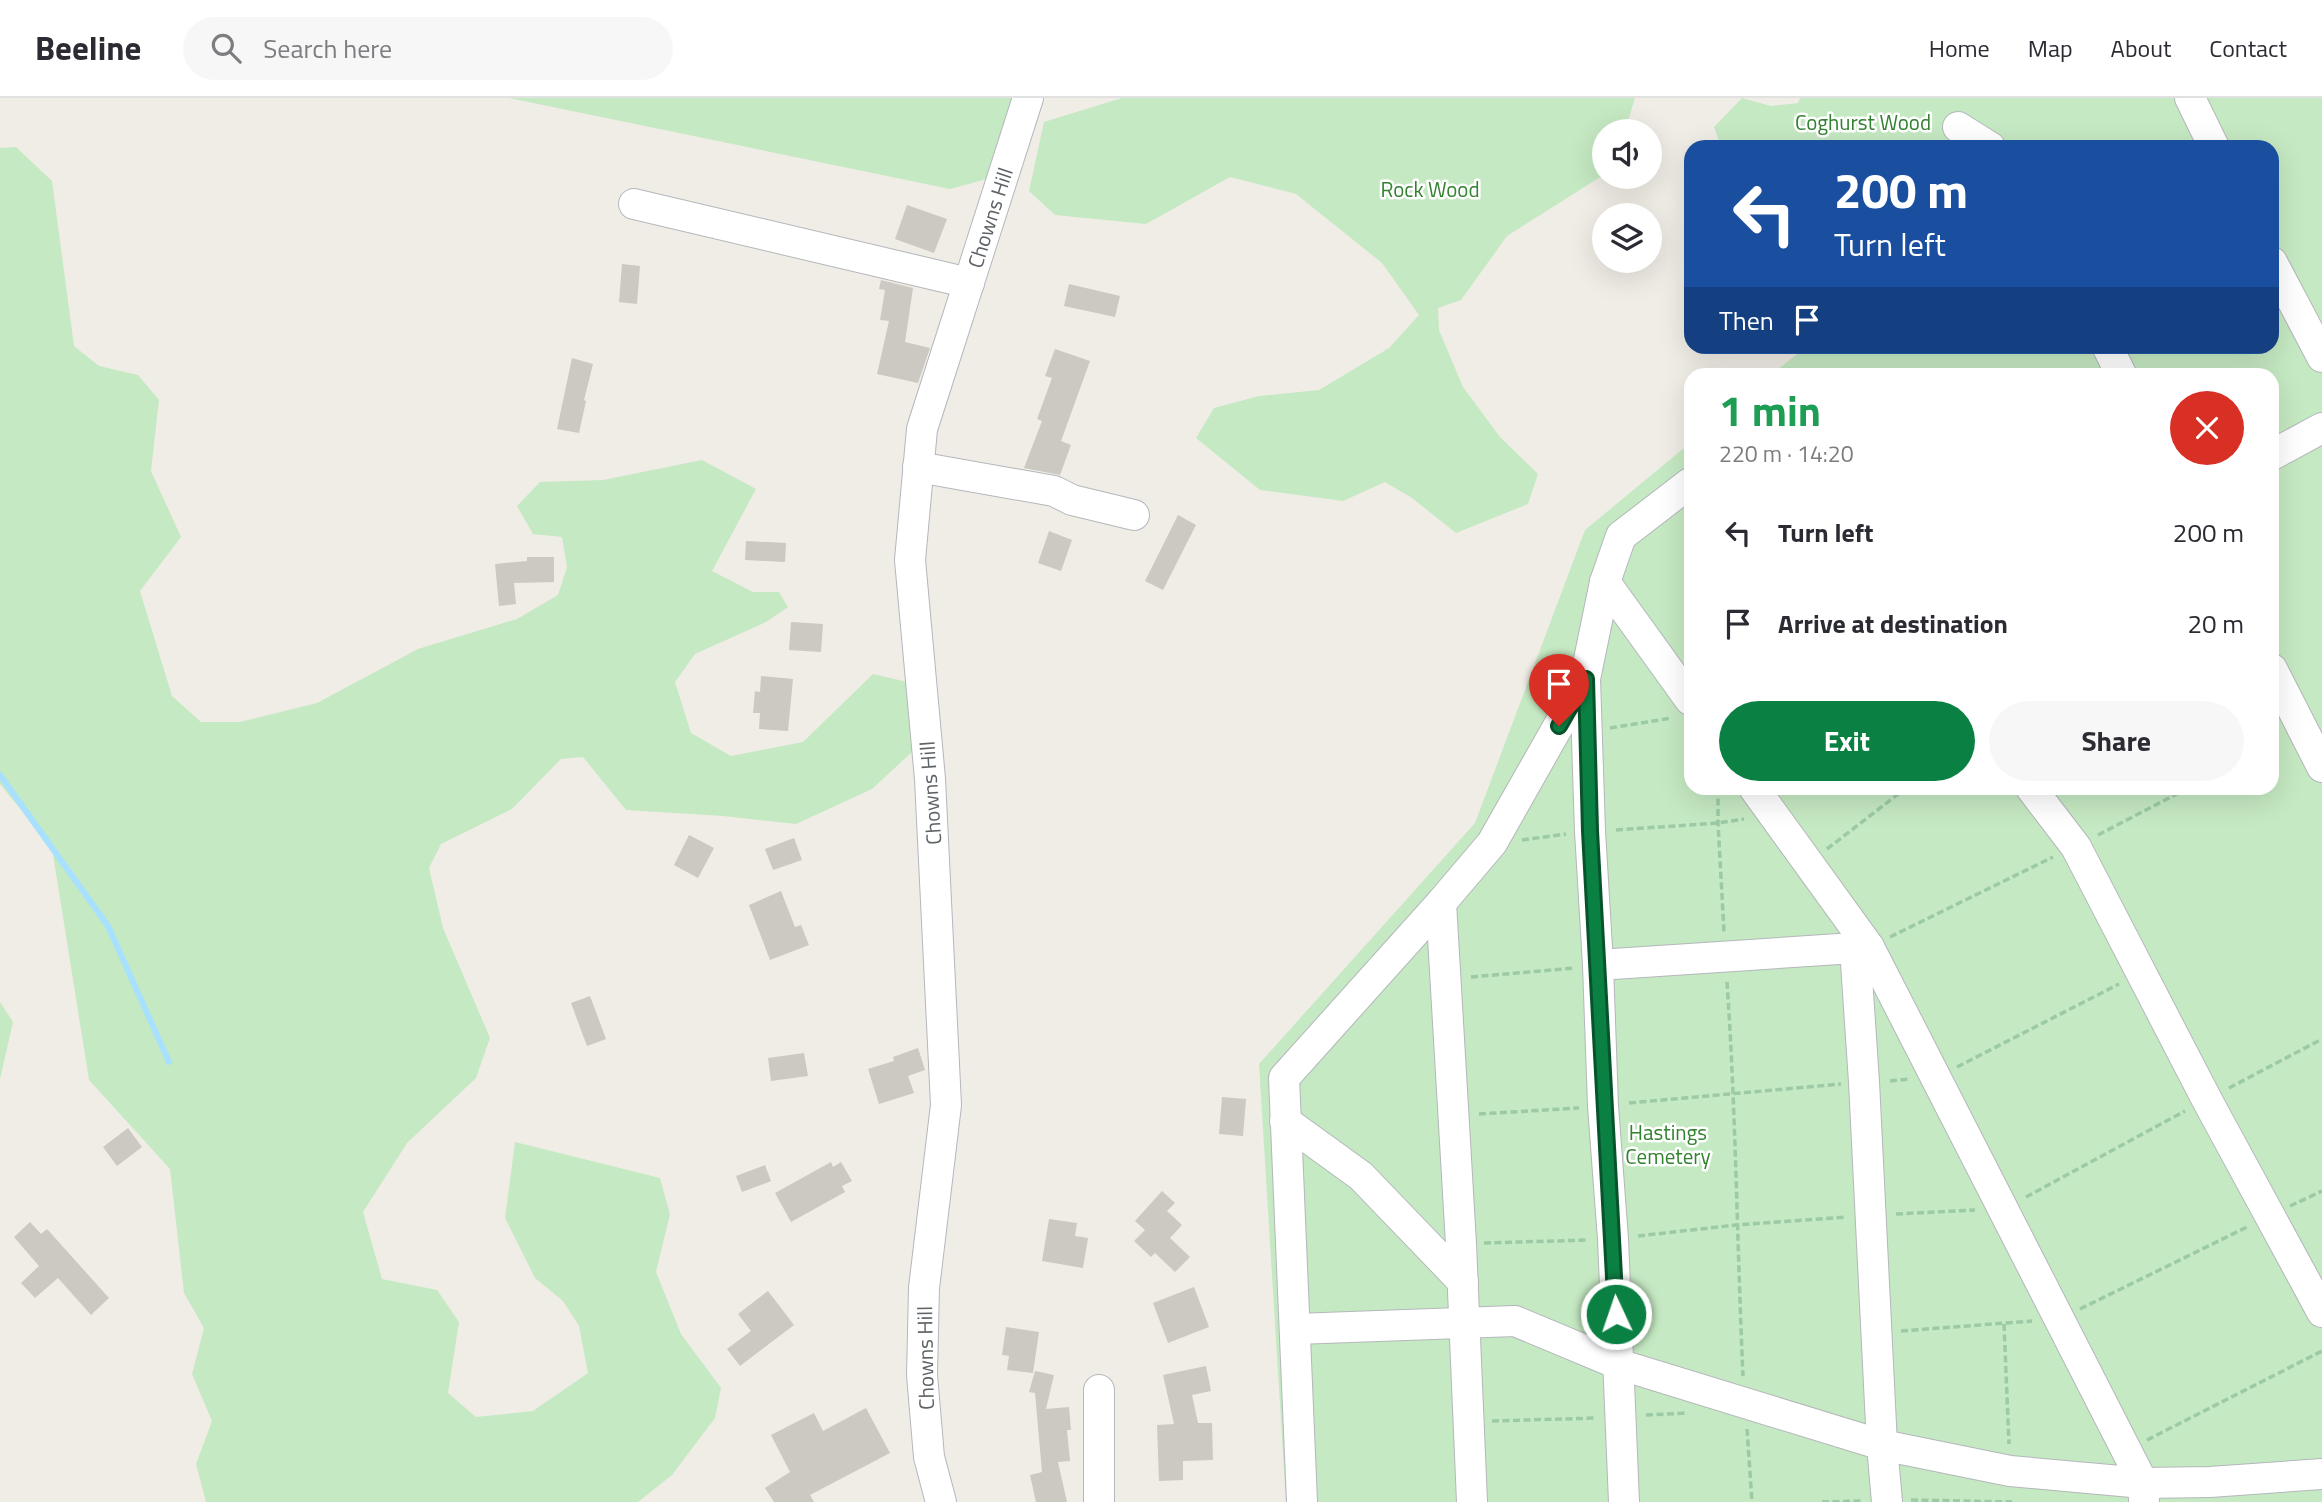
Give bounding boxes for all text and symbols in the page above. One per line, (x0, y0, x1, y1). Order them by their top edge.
search box (183, 17, 673, 80)
text: Beeline (35, 23, 141, 73)
icon: search (207, 29, 245, 67)
text: Search here (263, 29, 392, 68)
text: Home (1929, 30, 1990, 66)
text: Map (2028, 30, 2073, 66)
text: About (2111, 30, 2171, 66)
text: Contact (2209, 30, 2287, 66)
park label: Coghurst Wood (1795, 106, 1931, 138)
map controls (1592, 119, 1662, 273)
button: sound (1592, 119, 1662, 189)
text: 200 m (1834, 152, 1968, 227)
street label: Chowns Hill (959, 163, 1021, 272)
icon: left (1719, 168, 1810, 259)
park label: Rock Wood (1380, 173, 1480, 205)
button: layers (1592, 203, 1662, 273)
text: Turn left (1834, 220, 1946, 268)
text: Then (1719, 301, 1774, 340)
icon: arrive (1788, 301, 1826, 339)
text: 1 min (1719, 378, 1821, 442)
button: close (2170, 391, 2244, 465)
text: 220 m · 14:20 (1719, 436, 1854, 471)
text: Turn left (1778, 513, 1873, 552)
text: 200 m (2173, 513, 2244, 552)
icon: left (1719, 514, 1757, 552)
text: Arrive at destination (1778, 604, 2008, 643)
text: 20 m (2187, 604, 2244, 643)
icon: arrive (1719, 605, 1757, 643)
pin (1529, 654, 1589, 726)
icon: arrive (1540, 665, 1578, 703)
button: Exit (1719, 701, 1975, 781)
button: Share (1989, 701, 2244, 781)
street label: Chowns Hill (910, 740, 950, 846)
park label: Hastings Cemetery (1625, 1116, 1711, 1172)
position arrow (1579, 1277, 1653, 1351)
street label: Chowns Hill (908, 1306, 942, 1410)

